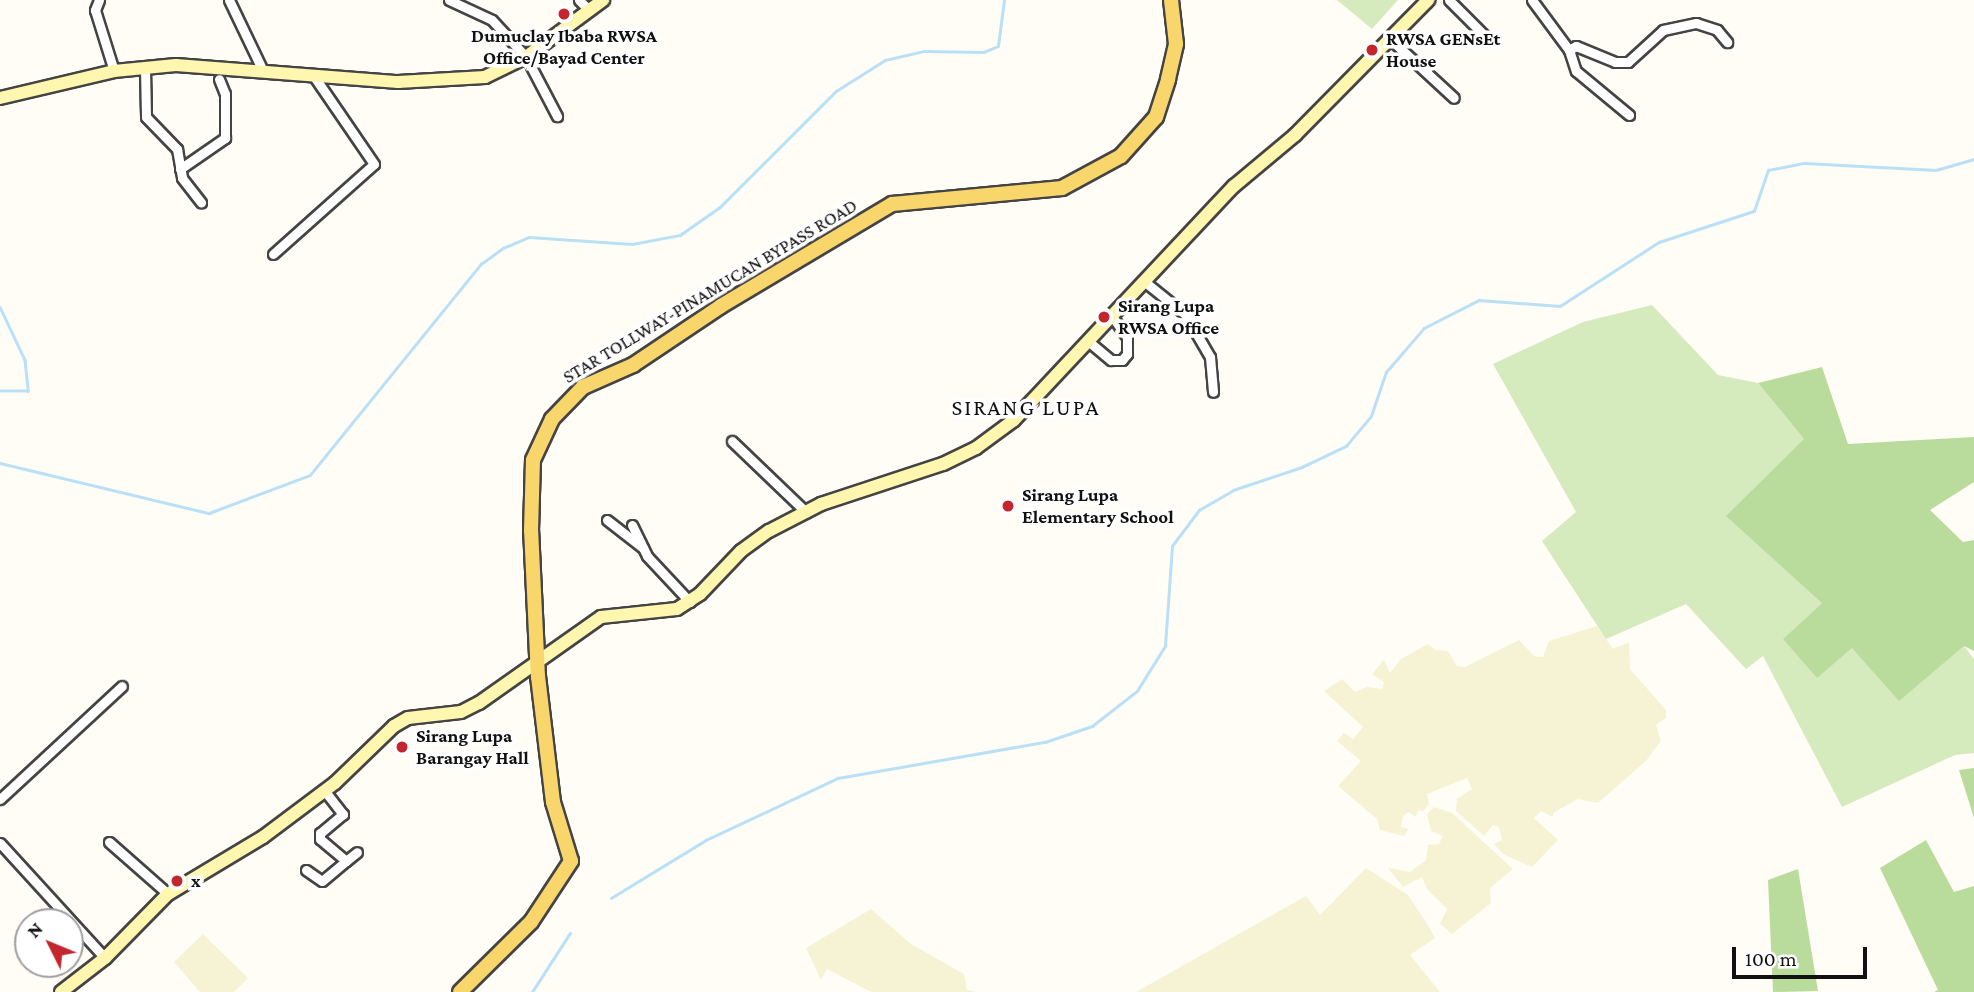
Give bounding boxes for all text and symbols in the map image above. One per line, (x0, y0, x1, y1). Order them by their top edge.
marker: Dumuclay Ibaba RWSA Office/Bayad Center (556, 6, 572, 22)
place label: Dumuclay Ibaba RWSA Office/Bayad Center (471, 25, 657, 69)
place label: RWSA GENsEt House (1386, 28, 1500, 72)
marker: RWSA GENsEt House (1364, 42, 1380, 58)
street label: STAR TOLLWAY-PINAMUCAN BYPASS ROAD (559, 194, 861, 388)
place label: Sirang Lupa RWSA Office (1118, 295, 1219, 339)
marker: Sirang Lupa RWSA Office (1096, 309, 1112, 325)
district label: SIRANG LUPA (953, 393, 1099, 421)
place label: Sirang Lupa Elementary School (1022, 484, 1174, 528)
marker: Sirang Lupa Elementary School (1000, 498, 1016, 514)
place label: Sirang Lupa Barangay Hall (416, 725, 529, 769)
marker: Sirang Lupa Barangay Hall (394, 739, 410, 755)
place label: x (191, 870, 201, 892)
marker: x (169, 873, 185, 889)
north arrow (14, 908, 84, 978)
text: N (23, 918, 47, 942)
scale bar (1736, 932, 1871, 976)
text: 100 m (1745, 947, 1797, 971)

